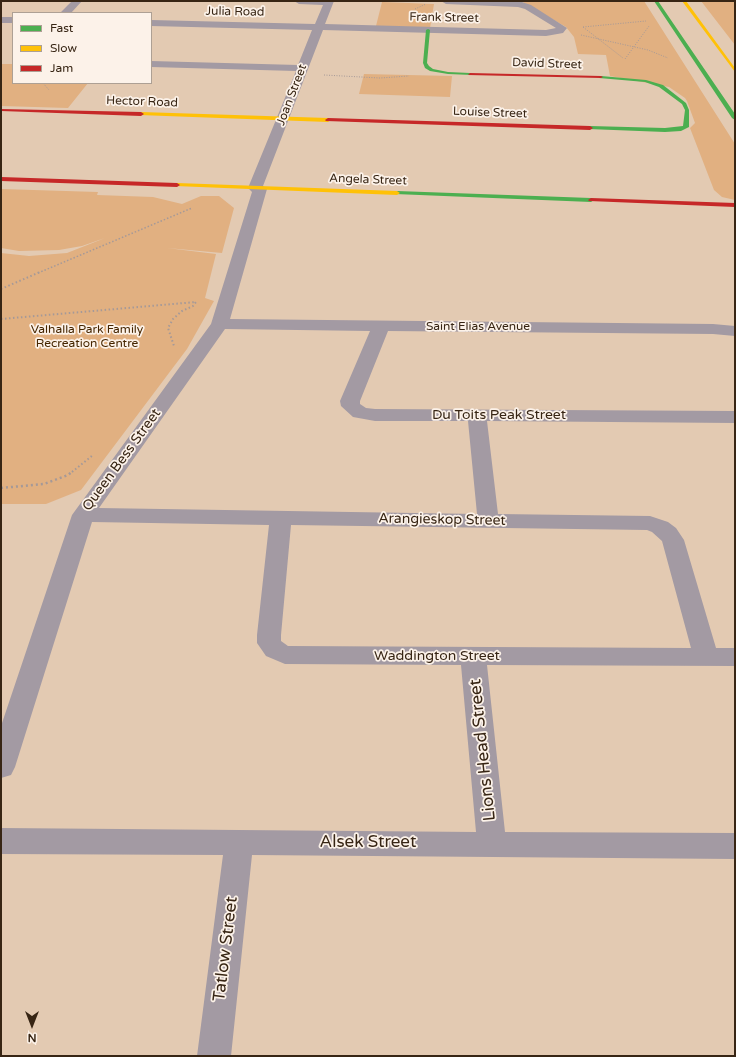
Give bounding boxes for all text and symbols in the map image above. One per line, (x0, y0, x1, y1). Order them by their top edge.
street label: Julia Road (205, 4, 265, 20)
street label: Frank Street (409, 10, 479, 26)
legend (12, 12, 152, 84)
text: Fast (50, 21, 73, 35)
text: Slow (50, 41, 77, 55)
street label: David Street (512, 56, 582, 72)
text: Jam (50, 61, 73, 75)
street label: Joan Street (274, 62, 310, 128)
street label: Hector Road (106, 94, 178, 110)
street label: Louise Street (453, 105, 527, 121)
street label: Angela Street (329, 171, 407, 189)
street label: Saint Elias Avenue (426, 320, 530, 334)
park label: Valhalla Park Family Recreation Centre (31, 323, 143, 351)
street label: Queen Bess Street (79, 406, 165, 514)
street label: Du Toits Peak Street (432, 407, 566, 423)
street label: Arangieskop Street (378, 510, 506, 530)
street label: Waddington Street (374, 648, 500, 664)
street label: Lions Head Street (465, 678, 501, 822)
street label: Alsek Street (320, 833, 416, 853)
street label: Tatlow Street (209, 895, 243, 1003)
north arrow (12, 1005, 52, 1045)
text: N (28, 1031, 36, 1044)

